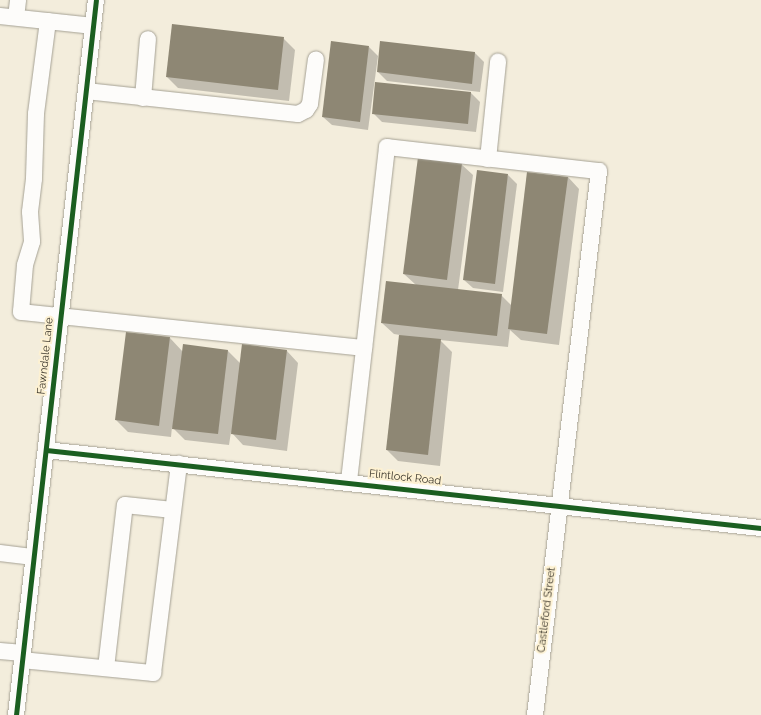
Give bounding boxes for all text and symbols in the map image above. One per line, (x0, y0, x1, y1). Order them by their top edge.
street label: Fawndale Lane (35, 317, 57, 395)
street label: Flintlock Road (368, 468, 442, 488)
street label: Castleford Street (535, 567, 559, 653)

